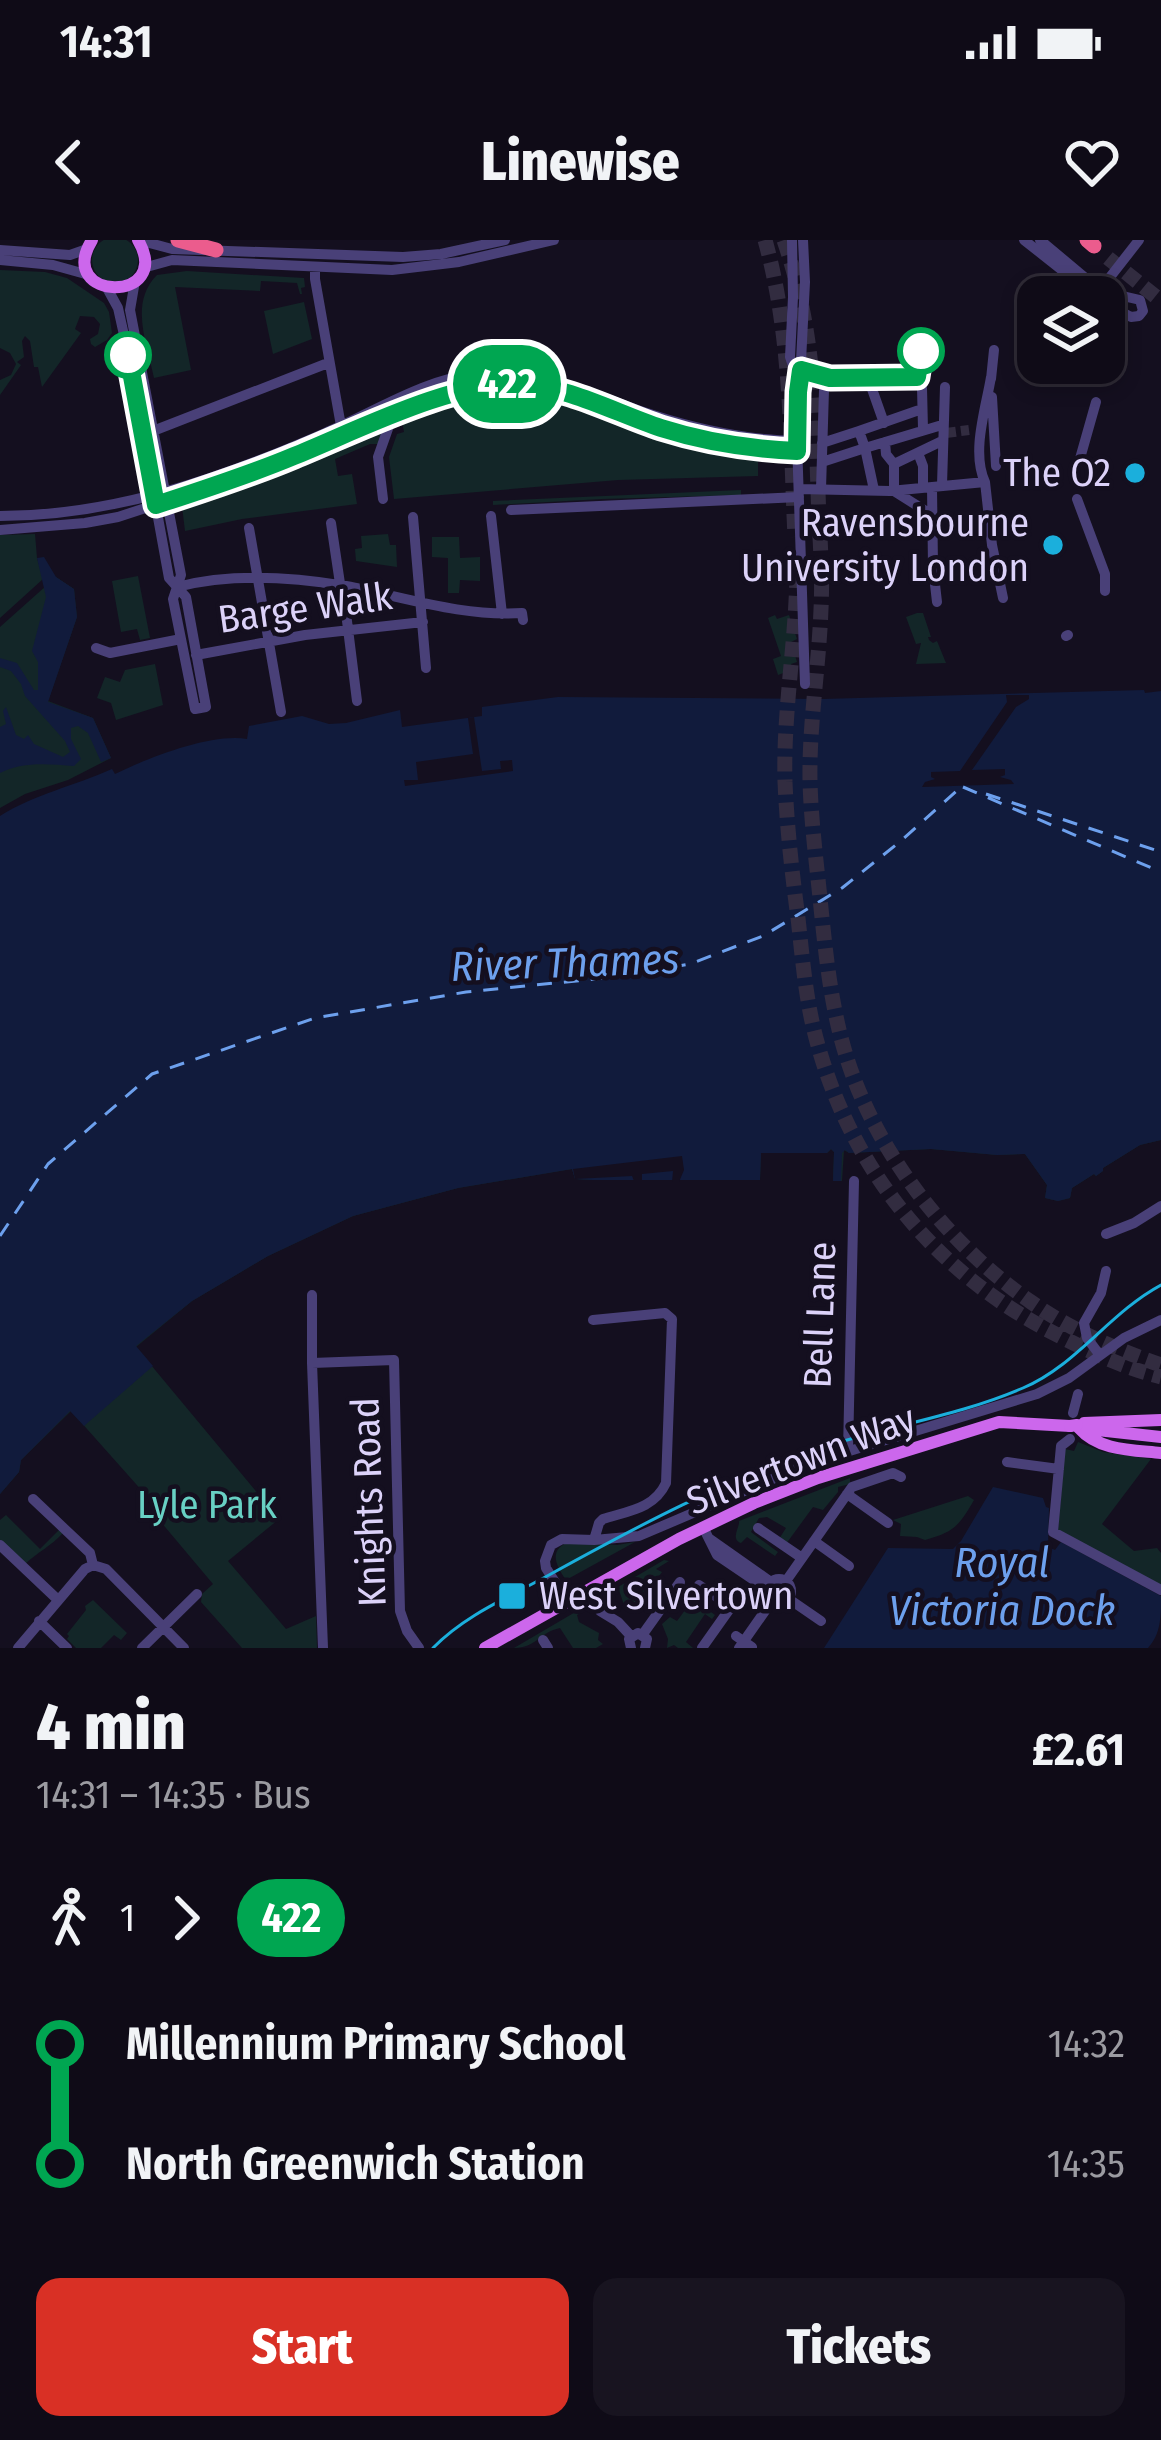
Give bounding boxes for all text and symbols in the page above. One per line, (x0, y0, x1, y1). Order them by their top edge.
text: 14:31 (60, 15, 153, 69)
icon: back (36, 129, 102, 195)
icon: heart (1059, 129, 1125, 195)
text: Linewise (481, 130, 680, 194)
map controls (1017, 276, 1125, 384)
button: layers (1017, 276, 1125, 384)
unlabelled marker (899, 329, 943, 373)
unlabelled marker (106, 333, 150, 377)
line badge: 422 (438, 345, 576, 423)
text: 422 (477, 359, 537, 409)
place label: The O2 (1003, 450, 1111, 496)
marker: The O2 (1122, 460, 1148, 486)
place label: Ravensbourne University London (741, 500, 1029, 591)
marker: Ravensbourne University London (1040, 532, 1066, 558)
street label: Barge Walk (215, 573, 396, 643)
water label: River Thames (450, 934, 680, 992)
street label: Bell Lane (794, 1241, 846, 1389)
street label: Silvertown Way (680, 1395, 922, 1525)
street label: Knights Road (342, 1397, 396, 1607)
park label: Lyle Park (137, 1482, 278, 1528)
water label: Royal Victoria Dock (889, 1538, 1115, 1636)
place label: West Silvertown (539, 1573, 794, 1619)
marker: West Silvertown (496, 1580, 528, 1612)
text: 4 min (36, 1687, 186, 1766)
text: £2.61 (1032, 1723, 1125, 1777)
text: 14:31 – 14:35 · Bus (36, 1772, 311, 1818)
icon: walk (36, 1885, 102, 1951)
icon: forward (153, 1885, 219, 1951)
text: 422 (261, 1893, 321, 1943)
text: 1 (120, 1895, 135, 1941)
text: Millennium Primary School (126, 2017, 626, 2071)
text: 14:32 (1048, 2021, 1125, 2067)
text: North Greenwich Station (126, 2137, 585, 2191)
text: 14:35 (1047, 2141, 1125, 2187)
button: Start (36, 2278, 569, 2416)
button: Tickets (593, 2278, 1125, 2416)

